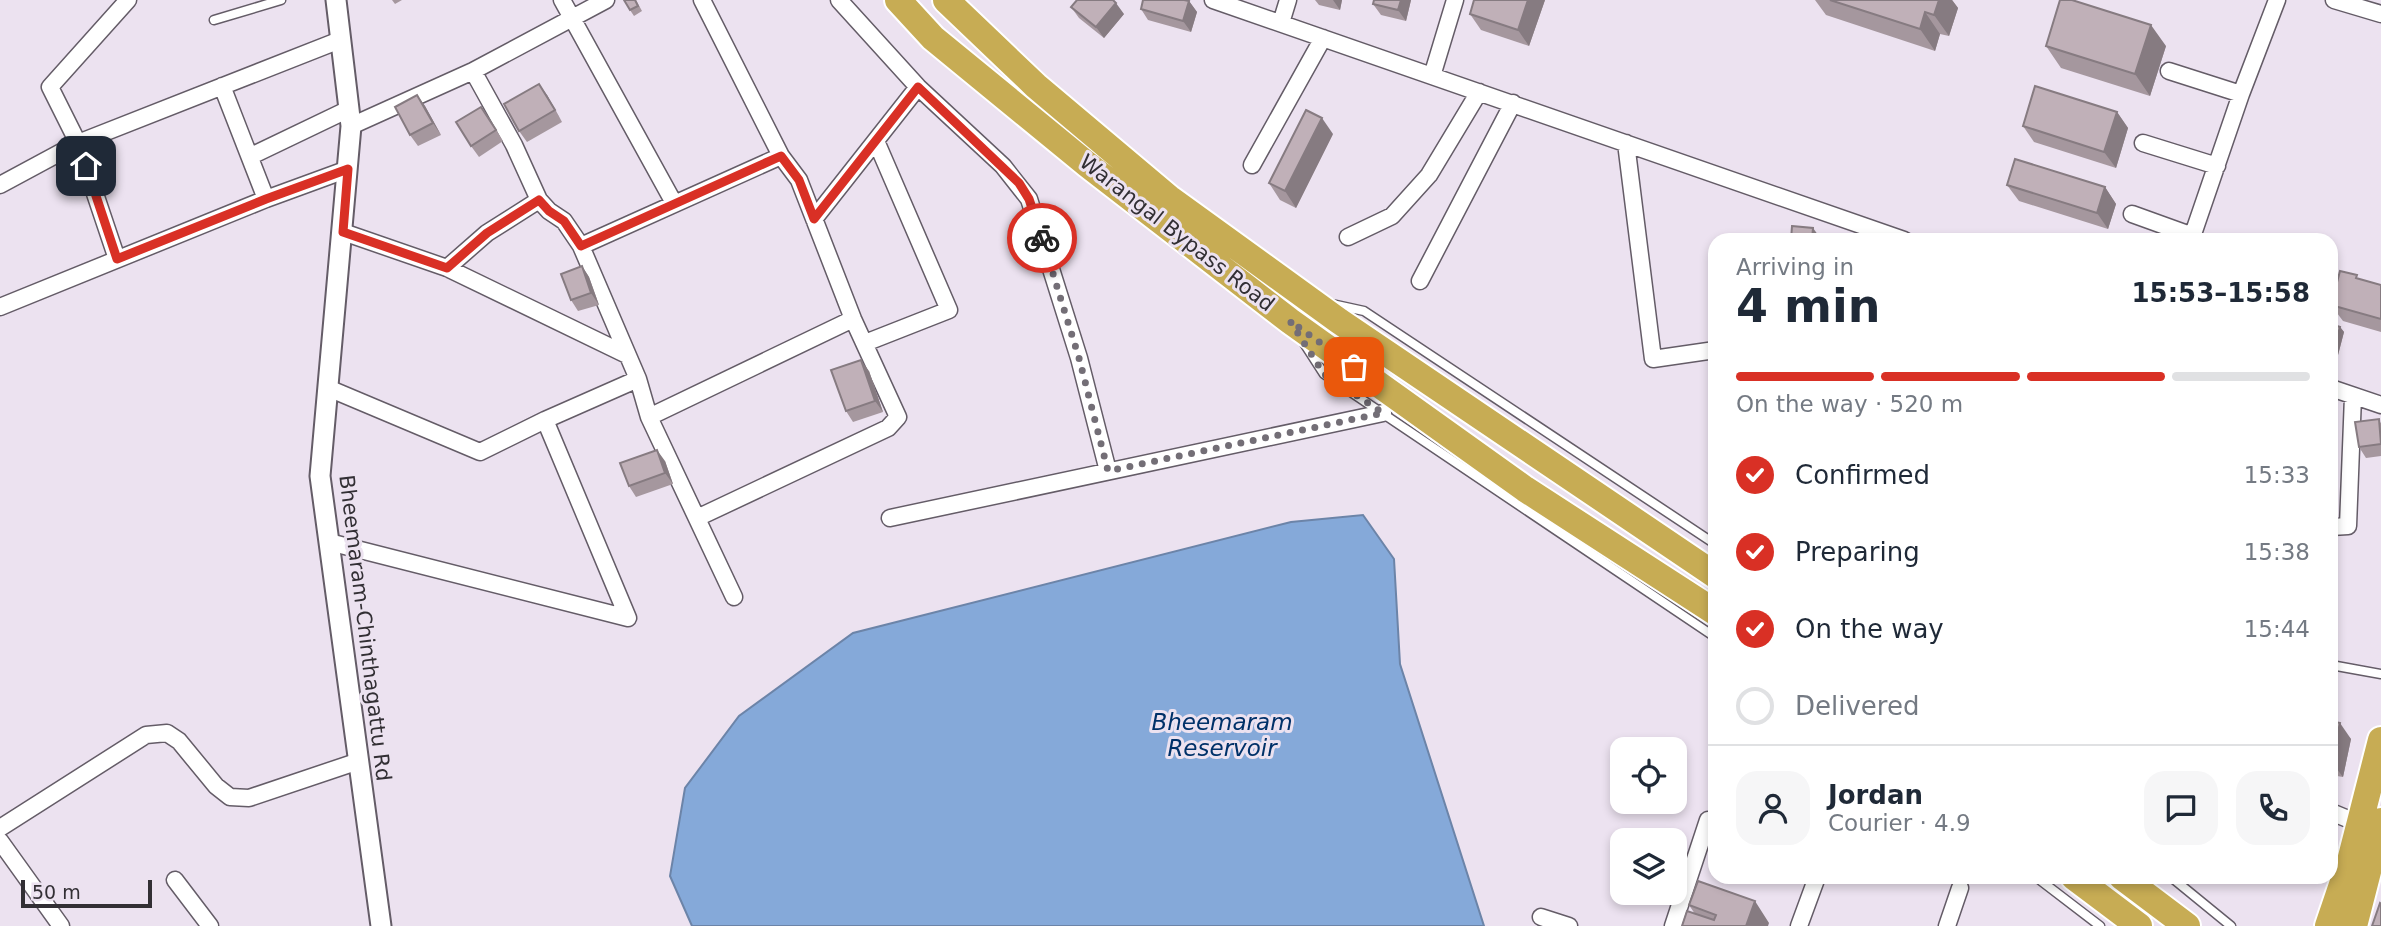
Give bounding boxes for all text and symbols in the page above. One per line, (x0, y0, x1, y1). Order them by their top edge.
pin (56, 136, 116, 196)
icon: home (67, 147, 105, 185)
street label: Warangal Bypass Road (1075, 150, 1279, 316)
courier (1007, 203, 1077, 273)
icon: bike (1023, 219, 1061, 257)
text: Arriving in (1736, 254, 1854, 280)
text: 15:53–15:58 (2131, 278, 2310, 308)
text: 4 min (1736, 279, 1880, 333)
pin (1324, 337, 1384, 397)
icon: bag (1335, 348, 1373, 386)
text: On the way · 520 m (1736, 391, 1963, 417)
icon: check (1736, 456, 1774, 494)
text: Confirmed (1795, 460, 1930, 490)
text: 15:33 (2244, 462, 2310, 488)
street label: Bheemaram-Chinthagattu Rd (334, 473, 396, 783)
icon: check (1736, 533, 1774, 571)
text: Preparing (1795, 537, 1920, 567)
text: 15:38 (2244, 539, 2310, 565)
icon: check (1736, 610, 1774, 648)
text: On the way (1795, 614, 1944, 644)
text: 15:44 (2244, 616, 2310, 642)
text: Delivered (1795, 691, 1919, 721)
water label: Bheemaram Reservoir (1151, 709, 1293, 761)
map controls (1610, 737, 1687, 905)
button: locate (1610, 737, 1687, 814)
button: person (1736, 771, 1810, 845)
button: chat (2144, 771, 2218, 845)
button: phone (2236, 771, 2310, 845)
text: Jordan (1828, 780, 1923, 810)
text: Courier · 4.9 (1828, 810, 1971, 836)
button: layers (1610, 828, 1687, 905)
scale bar (21, 877, 152, 909)
text: 50 m (32, 881, 81, 903)

